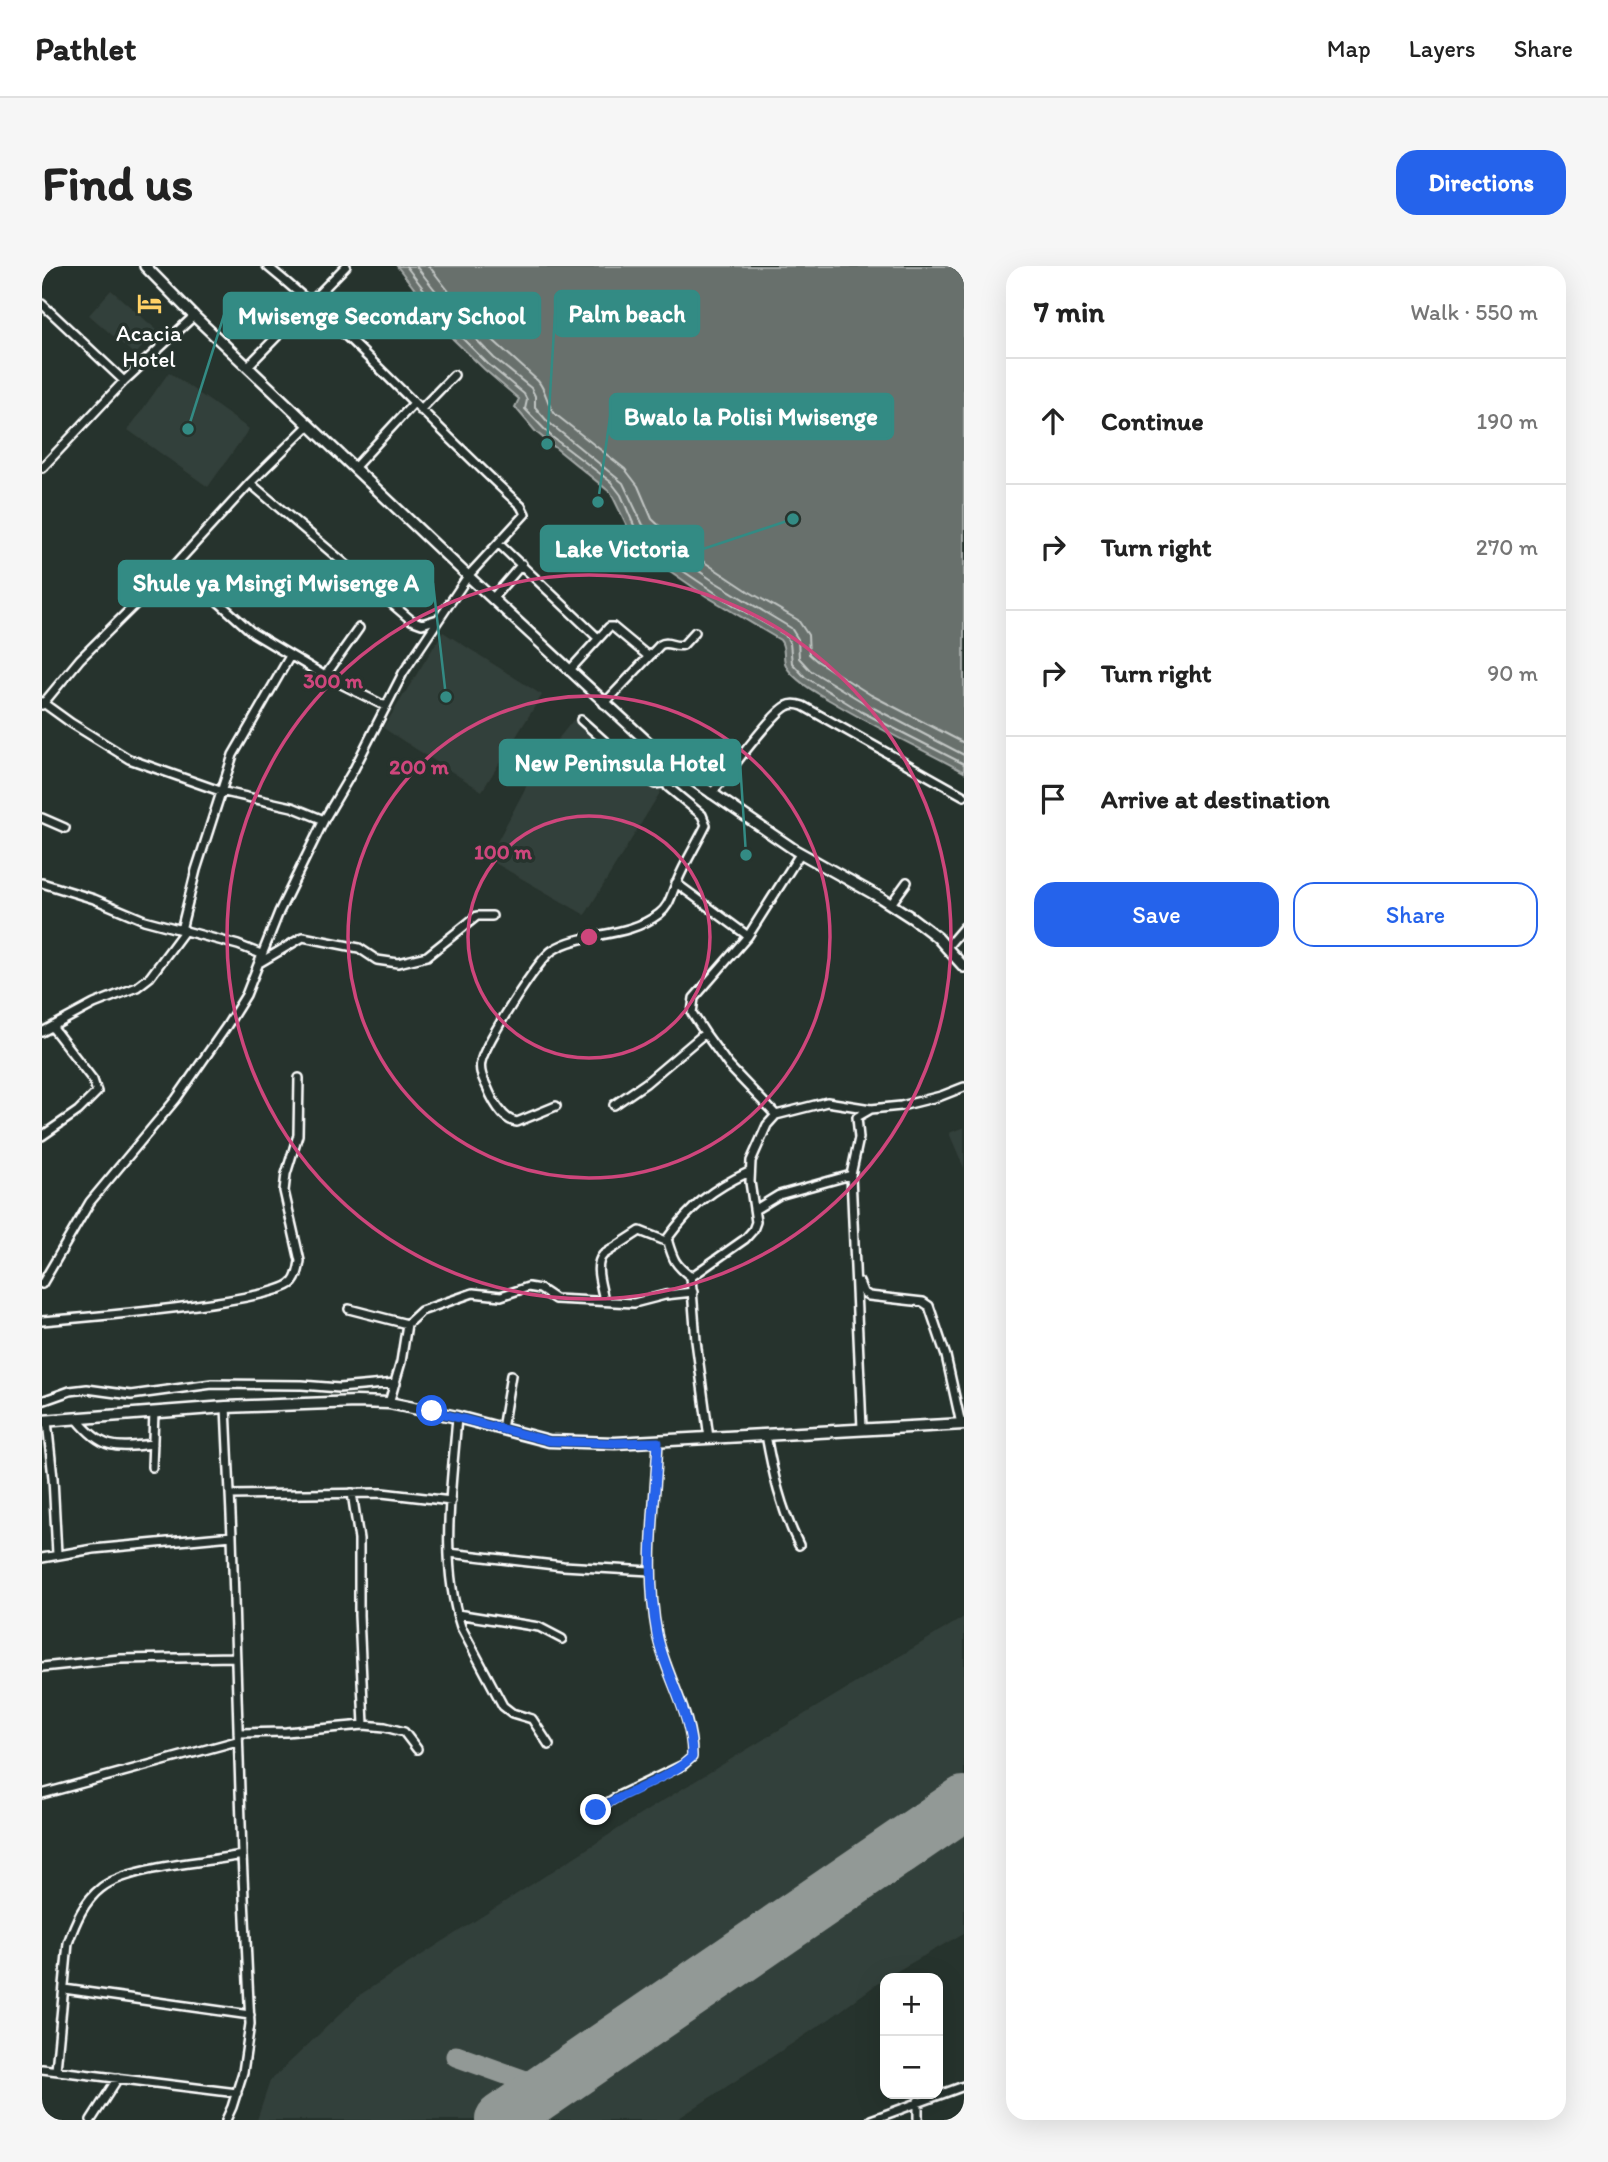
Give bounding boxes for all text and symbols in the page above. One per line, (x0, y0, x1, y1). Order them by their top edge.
text: Pathlet (35, 29, 137, 68)
text: Map (1327, 34, 1371, 63)
text: Layers (1409, 34, 1476, 63)
text: Share (1514, 34, 1573, 63)
button: Directions (1396, 150, 1566, 215)
text: Find us (42, 153, 193, 212)
hotel icon: Acacia Hotel (135, 289, 163, 317)
callout: Palm beach (555, 291, 699, 336)
callout: Mwisenge Secondary School (224, 293, 540, 338)
text: 7 min (1034, 293, 1105, 330)
text: Walk · 550 m (1410, 298, 1538, 326)
text: Palm beach (569, 299, 686, 328)
text: Mwisenge Secondary School (238, 301, 526, 331)
place label: Acacia Hotel (116, 319, 182, 373)
callout: Bwalo la Polisi Mwisenge (610, 394, 893, 439)
text: Bwalo la Polisi Mwisenge (624, 402, 878, 432)
icon: ahead (1034, 402, 1072, 440)
text: Continue (1101, 405, 1204, 437)
text: 190 m (1477, 407, 1538, 435)
callout: Lake Victoria (541, 526, 703, 571)
icon: right (1034, 528, 1072, 566)
text: Turn right (1101, 531, 1212, 563)
text: 270 m (1476, 533, 1538, 561)
text: Lake Victoria (555, 534, 690, 563)
callout: Shule ya Msingi Mwisenge A (119, 561, 433, 606)
text: Shule ya Msingi Mwisenge A (133, 568, 420, 598)
icon: right (1034, 654, 1072, 692)
text: Turn right (1101, 657, 1212, 689)
text: 90 m (1487, 659, 1538, 687)
text: 300 m (303, 668, 363, 693)
callout: New Peninsula Hotel (500, 740, 740, 785)
text: New Peninsula Hotel (514, 748, 726, 777)
text: 200 m (389, 754, 449, 779)
icon: arrive (1034, 780, 1072, 818)
text: Arrive at destination (1101, 783, 1330, 815)
text: 100 m (474, 839, 532, 864)
button: Save (1034, 882, 1279, 947)
button: Share (1293, 882, 1538, 947)
centre of rings (577, 925, 601, 949)
route start (416, 1395, 447, 1426)
route end (580, 1794, 611, 1825)
map controls (880, 1973, 943, 2099)
button: + (880, 1973, 943, 2036)
button: − (880, 2036, 943, 2099)

